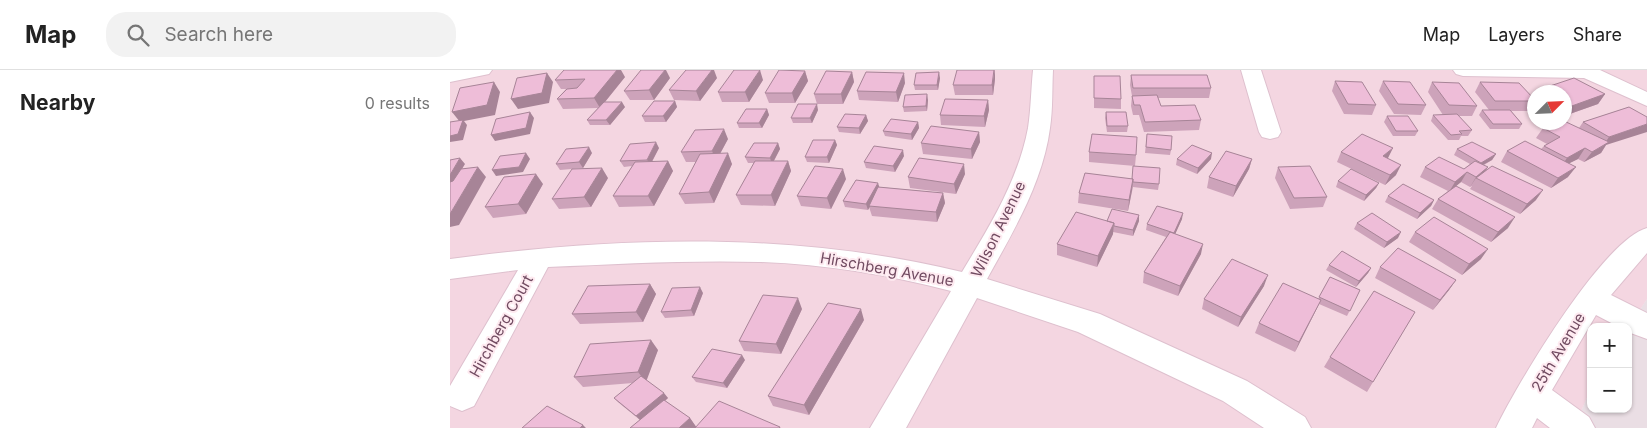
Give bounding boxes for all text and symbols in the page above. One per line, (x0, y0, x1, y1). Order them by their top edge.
search box (106, 12, 456, 57)
text: Map (25, 20, 76, 49)
icon: search (124, 21, 152, 49)
text: Search here (164, 23, 273, 46)
text: Map (1423, 24, 1460, 45)
text: Layers (1488, 24, 1545, 45)
text: Share (1573, 24, 1622, 45)
north arrow (1527, 85, 1572, 130)
text: Nearby (20, 90, 95, 115)
text: 0 results (365, 93, 430, 113)
street label: Wilson Avenue (967, 178, 1029, 280)
street label: Hirschberg Avenue (819, 248, 955, 290)
street label: Hirchberg Court (465, 271, 537, 380)
street label: 25th Avenue (1527, 309, 1589, 395)
map controls (1587, 323, 1632, 413)
button: + (1587, 323, 1632, 368)
button: − (1587, 368, 1632, 413)

